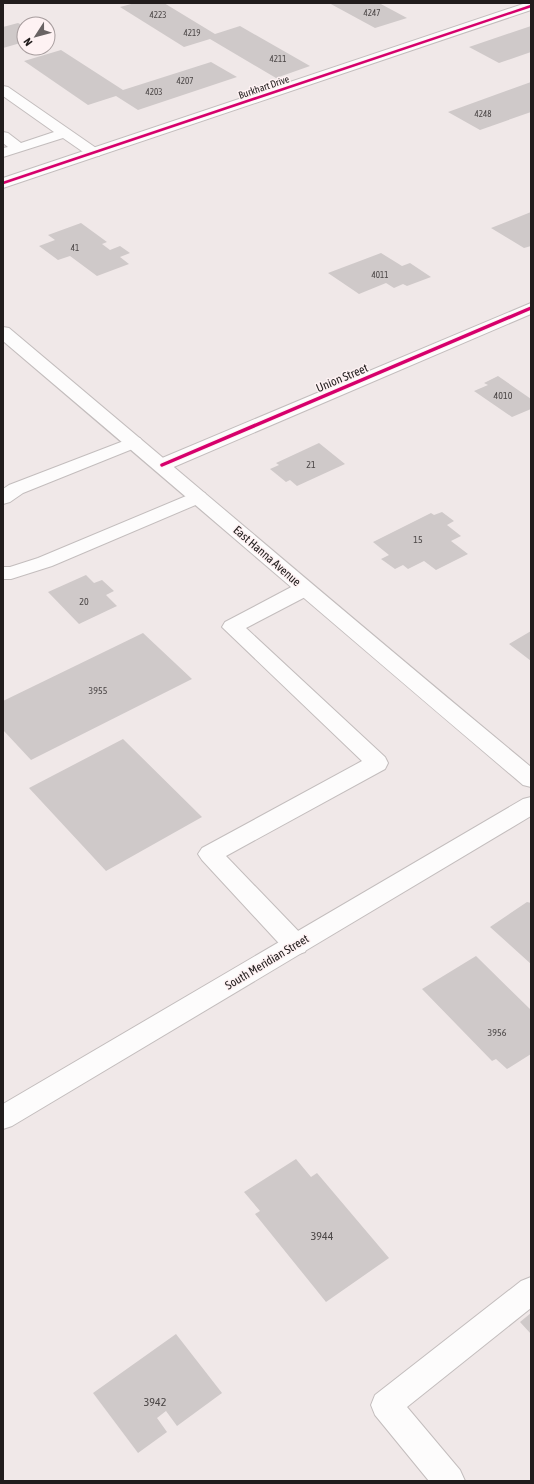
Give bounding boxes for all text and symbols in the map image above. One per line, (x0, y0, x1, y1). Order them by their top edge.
house number: 4247 (364, 8, 380, 18)
house number: 4223 (150, 10, 166, 20)
north arrow (16, 16, 56, 56)
house number: 4219 (184, 28, 200, 38)
text: N (21, 36, 35, 48)
house number: 4211 (270, 54, 286, 64)
street label: Burkhart Drive (237, 73, 291, 101)
house number: 4207 (177, 76, 193, 86)
house number: 4203 (146, 87, 162, 97)
house number: 4248 (475, 109, 491, 119)
house number: 41 (71, 243, 79, 253)
house number: 4011 (372, 270, 388, 280)
street label: Union Street (314, 361, 371, 395)
house number: 4010 (494, 390, 513, 401)
house number: 21 (306, 459, 316, 470)
street label: East Hanna Avenue (230, 523, 304, 589)
house number: 15 (413, 534, 423, 545)
house number: 20 (79, 596, 89, 607)
house number: 3955 (89, 685, 108, 696)
street label: South Meridian Street (223, 931, 312, 992)
house number: 3956 (488, 1027, 507, 1038)
house number: 3944 (311, 1229, 334, 1243)
house number: 3942 (144, 1395, 166, 1409)

